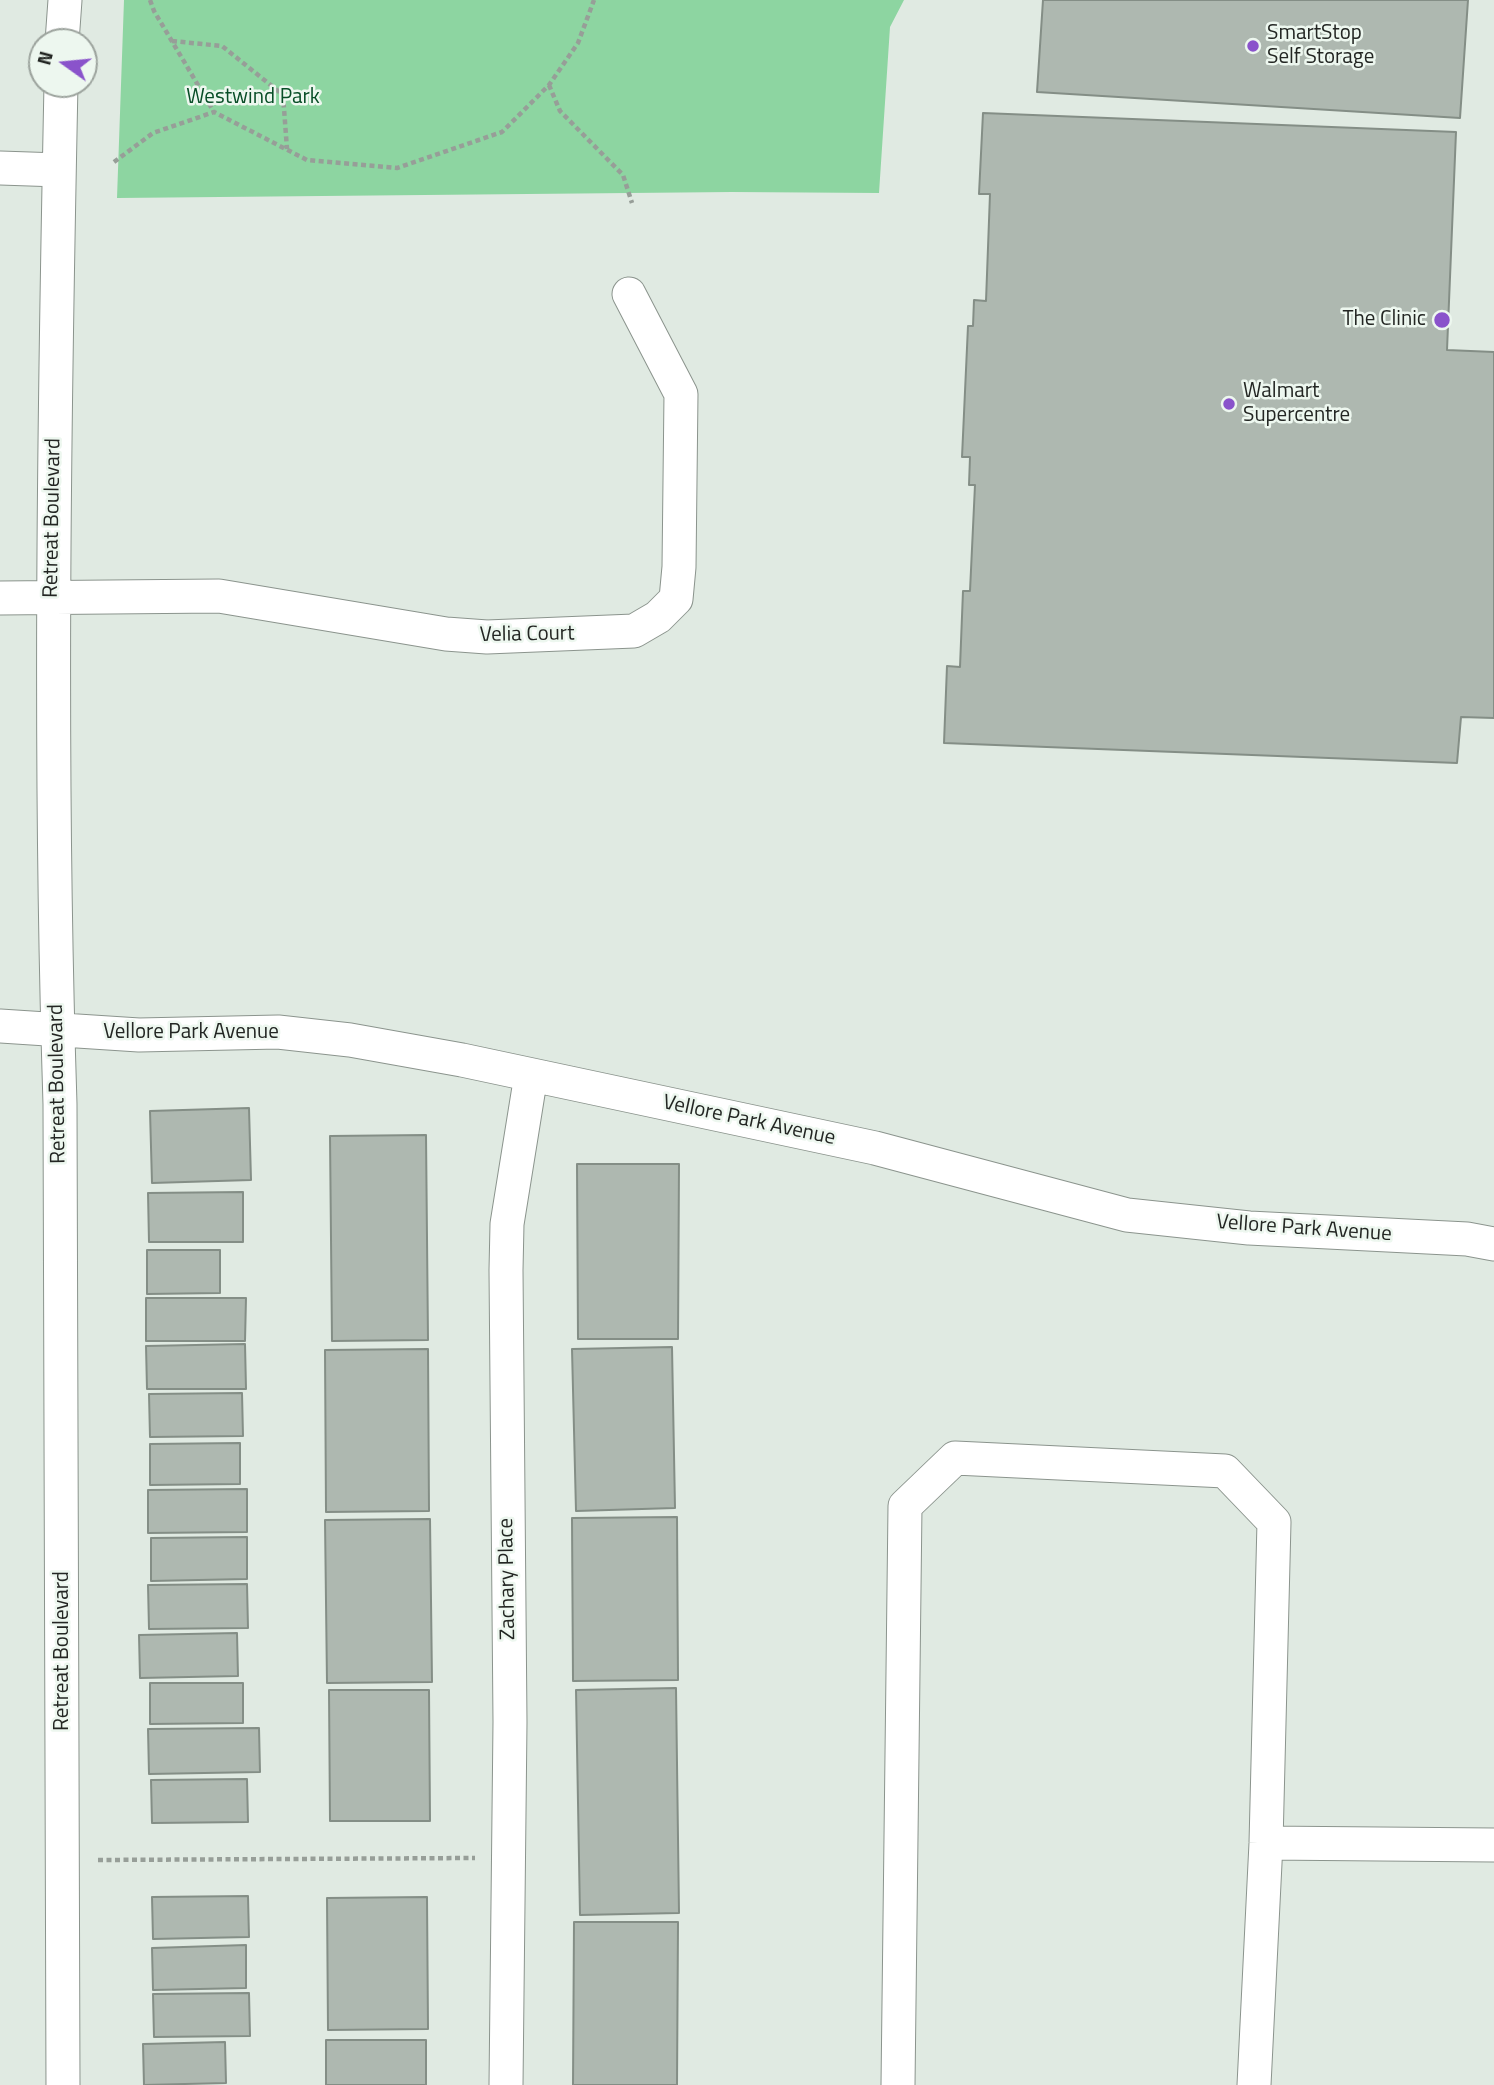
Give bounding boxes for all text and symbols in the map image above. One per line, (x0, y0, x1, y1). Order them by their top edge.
place label: SmartStop Self Storage (1267, 21, 1374, 71)
north arrow (28, 28, 98, 98)
marker: SmartStop Self Storage (1245, 38, 1261, 54)
text: N (28, 48, 60, 68)
park label: Westwind Park (186, 85, 320, 111)
place label: The Clinic (1343, 307, 1426, 333)
marker: The Clinic (1432, 310, 1452, 330)
place label: Walmart Supercentre (1243, 379, 1350, 429)
marker: Walmart Supercentre (1221, 396, 1237, 412)
street label: Retreat Boulevard (39, 438, 67, 598)
street label: Velia Court (479, 622, 575, 648)
street label: Retreat Boulevard (44, 1004, 72, 1164)
street label: Vellore Park Avenue (103, 1020, 279, 1046)
street label: Vellore Park Avenue (660, 1090, 838, 1152)
street label: Vellore Park Avenue (1215, 1210, 1393, 1248)
street label: Zachary Place (494, 1518, 522, 1640)
street label: Retreat Boulevard (50, 1571, 76, 1731)

